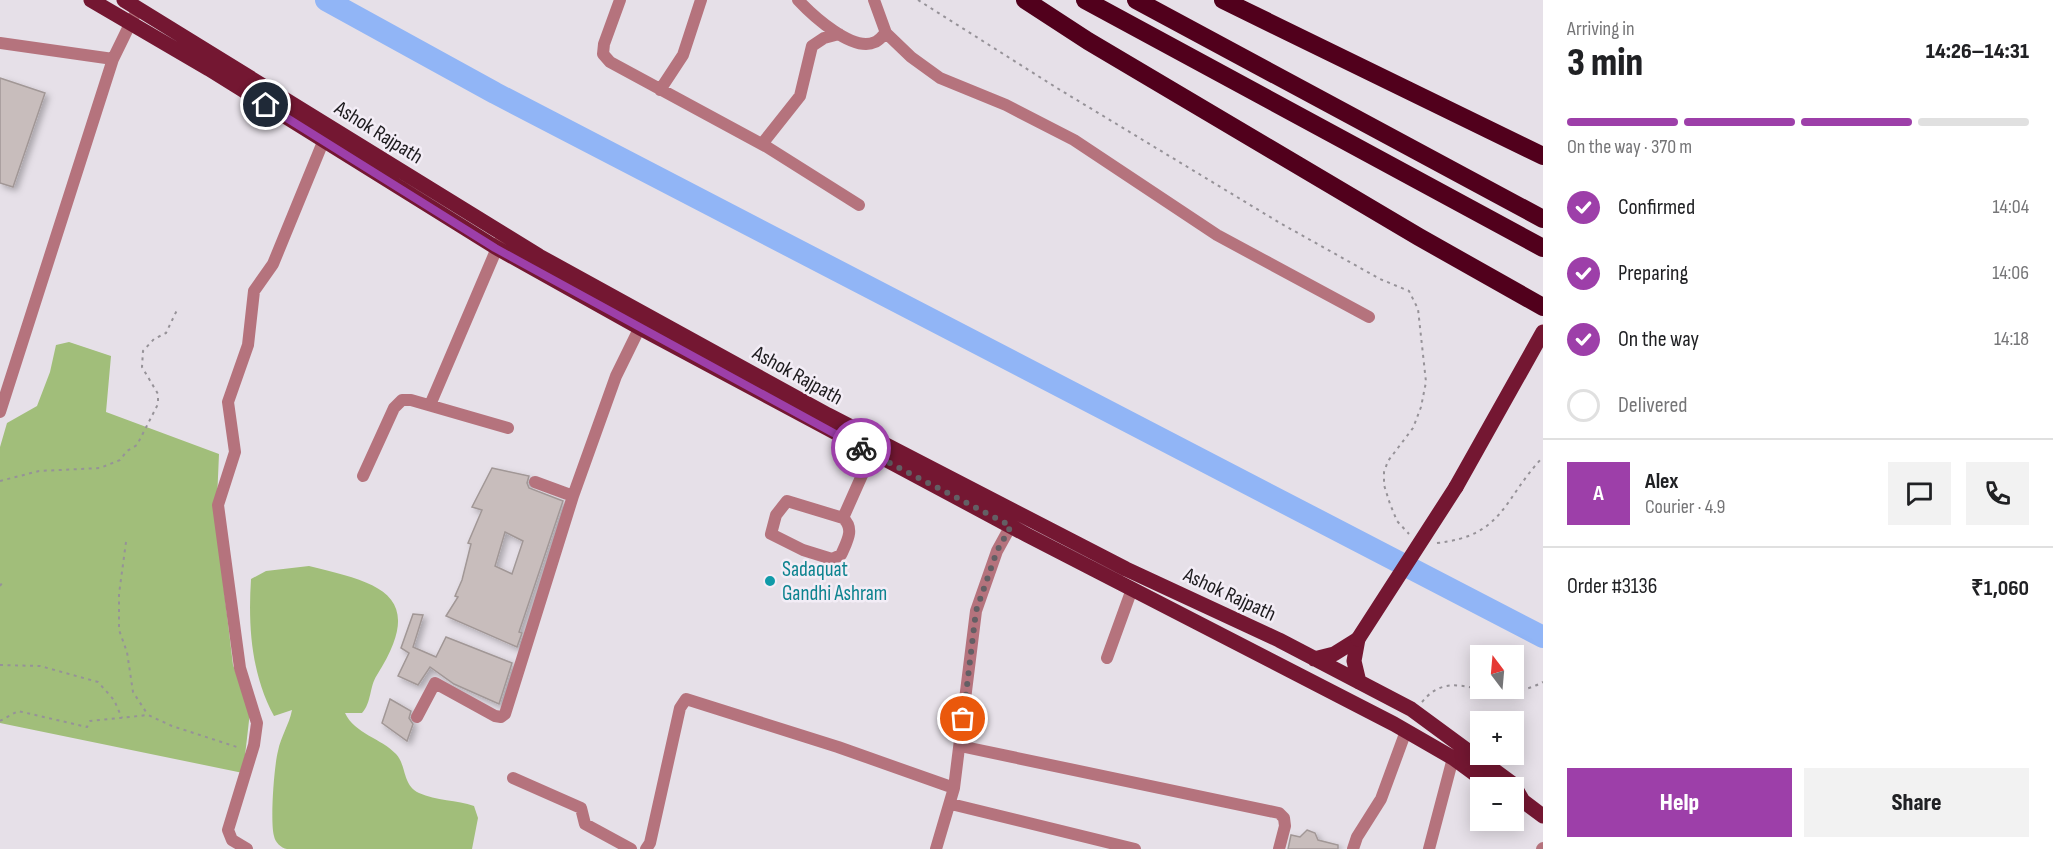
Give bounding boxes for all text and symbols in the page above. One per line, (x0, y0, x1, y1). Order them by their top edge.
text: Arriving in (1567, 17, 1635, 41)
text: 14:26–14:31 (1926, 38, 2029, 65)
text: 3 min (1567, 40, 1643, 87)
pin (240, 79, 291, 130)
icon: home (249, 88, 282, 121)
street label: Ashok Rajpath (329, 95, 427, 169)
text: On the way · 370 m (1567, 135, 1692, 159)
icon: check (1567, 191, 1600, 224)
text: Confirmed (1618, 194, 1695, 221)
text: 14:04 (1993, 195, 2029, 219)
icon: check (1567, 257, 1600, 290)
text: Preparing (1618, 260, 1688, 287)
text: 14:06 (1992, 261, 2029, 285)
icon: check (1567, 323, 1600, 356)
text: On the way (1618, 326, 1699, 353)
text: 14:18 (1994, 327, 2029, 351)
street label: Ashok Rajpath (747, 340, 847, 410)
text: Delivered (1618, 392, 1687, 419)
courier (831, 418, 891, 478)
icon: bike (845, 432, 878, 465)
button: chat (1888, 462, 1951, 525)
button: phone (1966, 462, 2029, 525)
text: Alex (1645, 468, 1678, 495)
text: A (1593, 480, 1604, 507)
text: Courier · 4.9 (1645, 495, 1725, 519)
place label: Sadaquat Gandhi Ashram (782, 557, 887, 606)
street label: Ashok Rajpath (1179, 562, 1280, 627)
text: Order #3136 (1567, 573, 1657, 600)
marker: Sadaquat Gandhi Ashram (763, 574, 777, 588)
text: ₹1,060 (1971, 575, 2029, 602)
north arrow (1470, 645, 1524, 699)
map controls (1470, 645, 1524, 831)
pin (937, 693, 988, 744)
icon: bag (946, 702, 979, 735)
button: + (1470, 711, 1524, 765)
button: Help (1567, 768, 1792, 837)
button: Share (1804, 768, 2029, 837)
button: − (1470, 777, 1524, 831)

